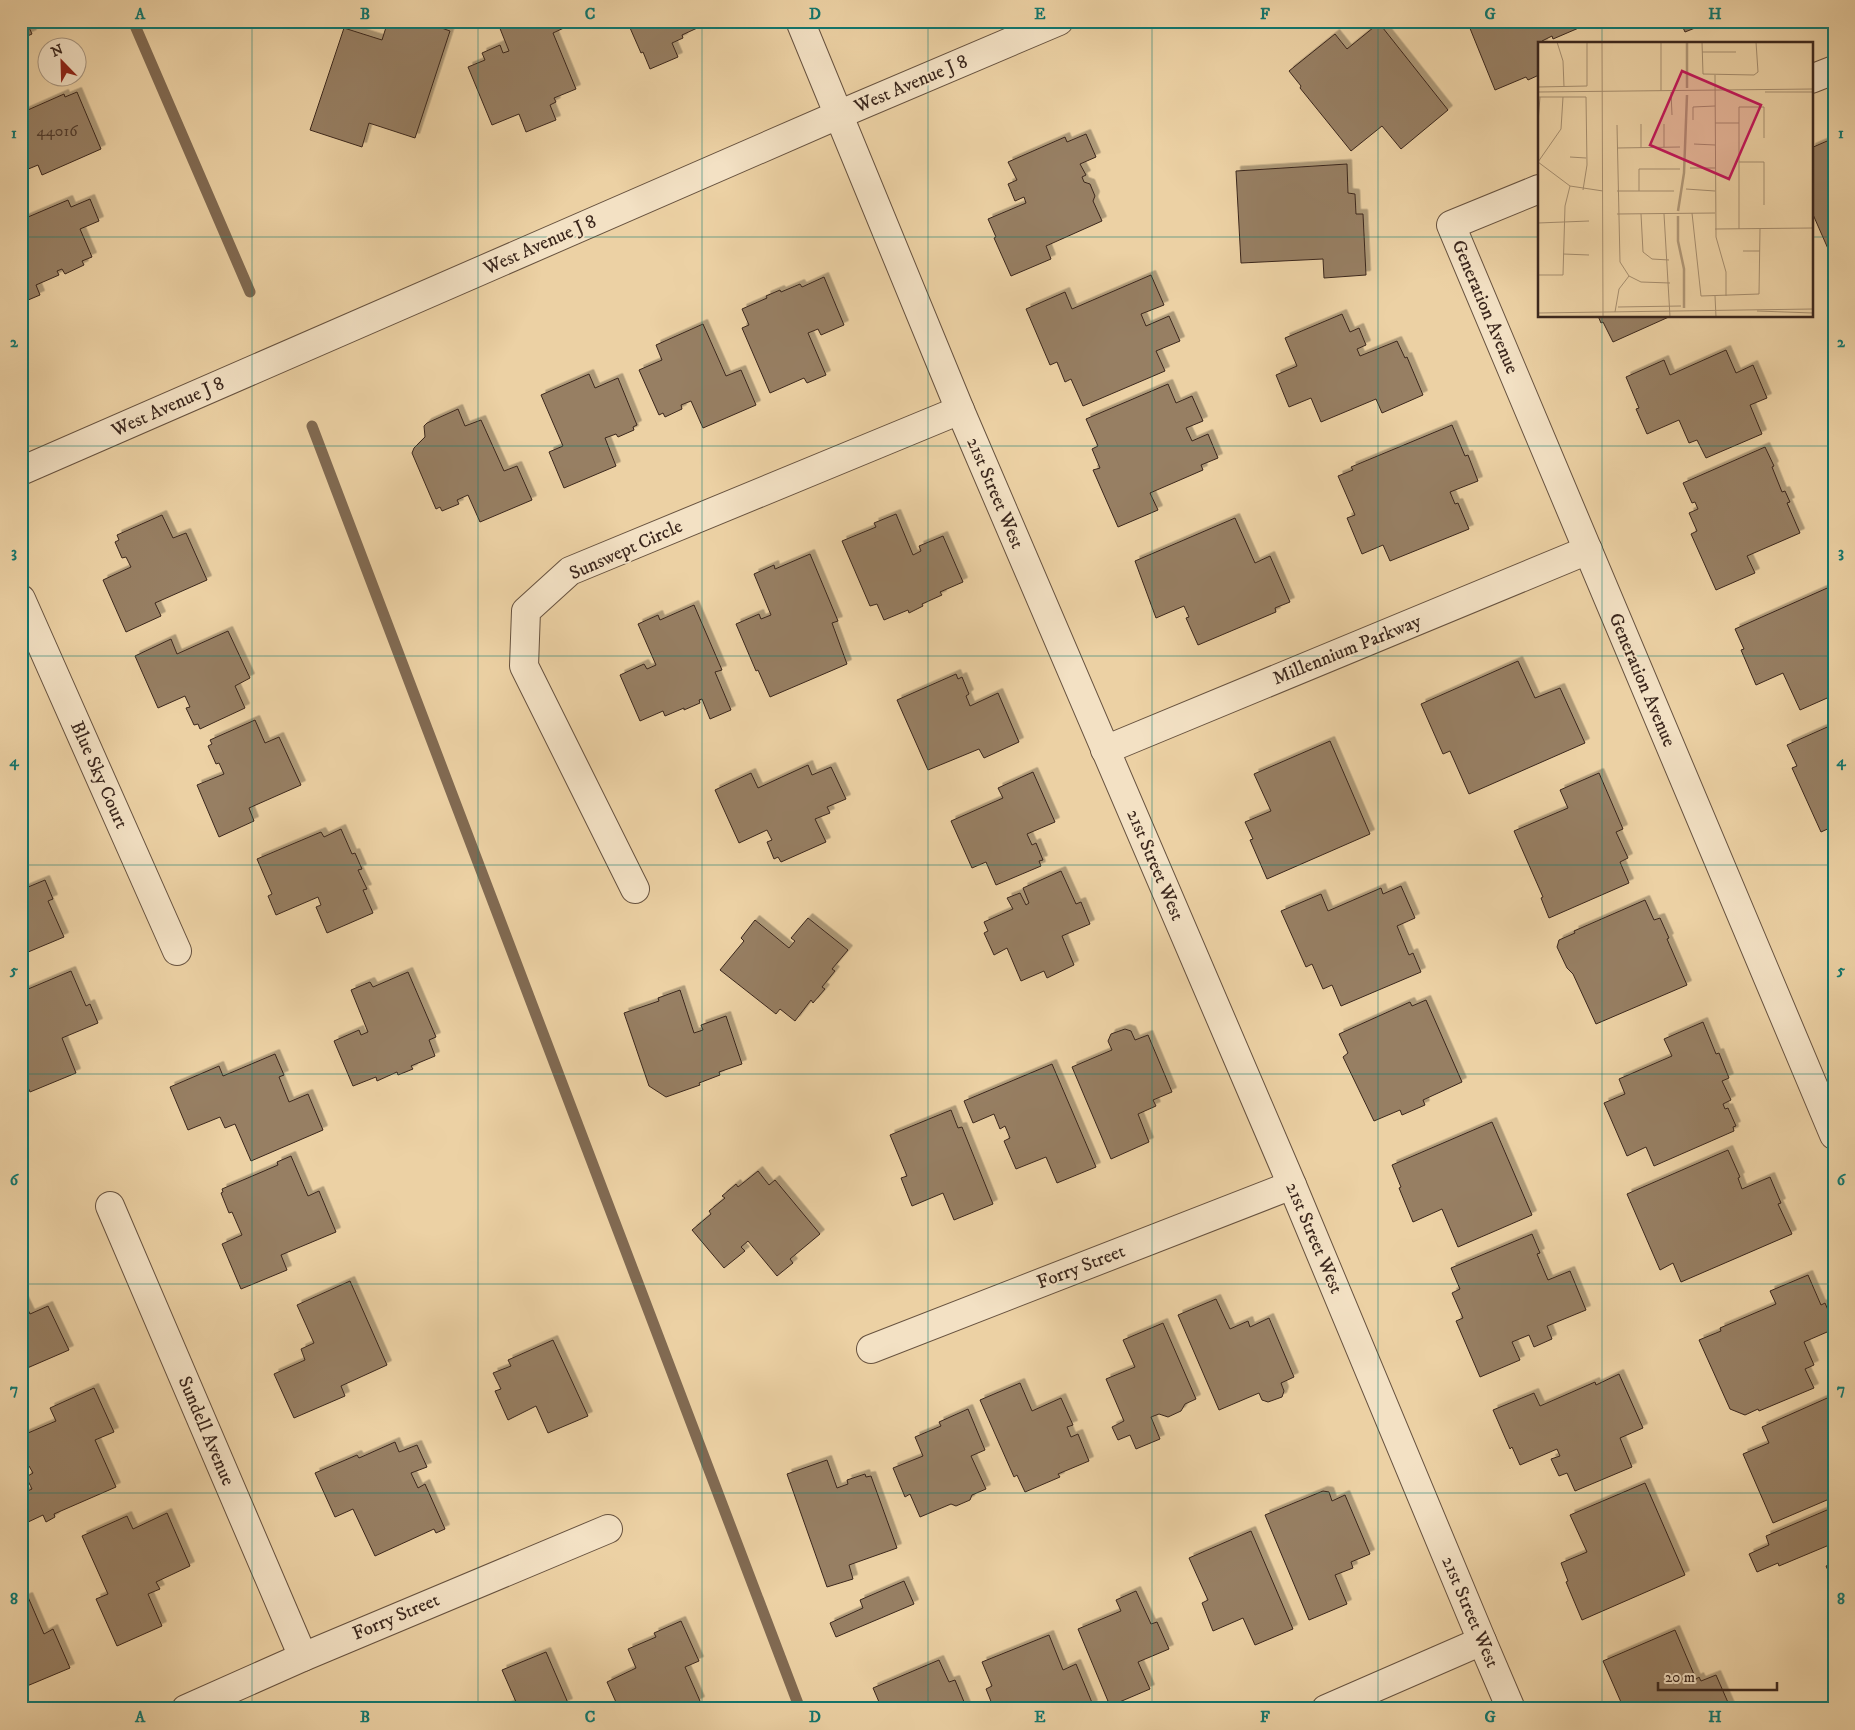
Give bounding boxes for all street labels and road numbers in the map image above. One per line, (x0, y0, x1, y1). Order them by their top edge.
street label: West Avenue J 8 (850, 50, 971, 119)
street label: West Avenue J 8 (479, 210, 600, 281)
street label: Generation Avenue (1446, 237, 1524, 377)
street label: West Avenue J 8 (107, 372, 228, 443)
street label: 21st Street West (961, 434, 1029, 552)
street label: Sunswept Circle (566, 515, 686, 585)
street label: Millennium Parkway (1269, 609, 1426, 690)
street label: Generation Avenue (1603, 610, 1681, 750)
street label: Blue Sky Court (65, 718, 133, 832)
street label: 21st Street West (1121, 806, 1189, 924)
street label: 21st Street West (1280, 1179, 1348, 1297)
street label: Forry Street (1034, 1240, 1128, 1294)
street label: Sundell Avenue (173, 1373, 239, 1489)
street label: 21st Street West (1436, 1553, 1504, 1671)
street label: Forry Street (349, 1588, 443, 1646)

